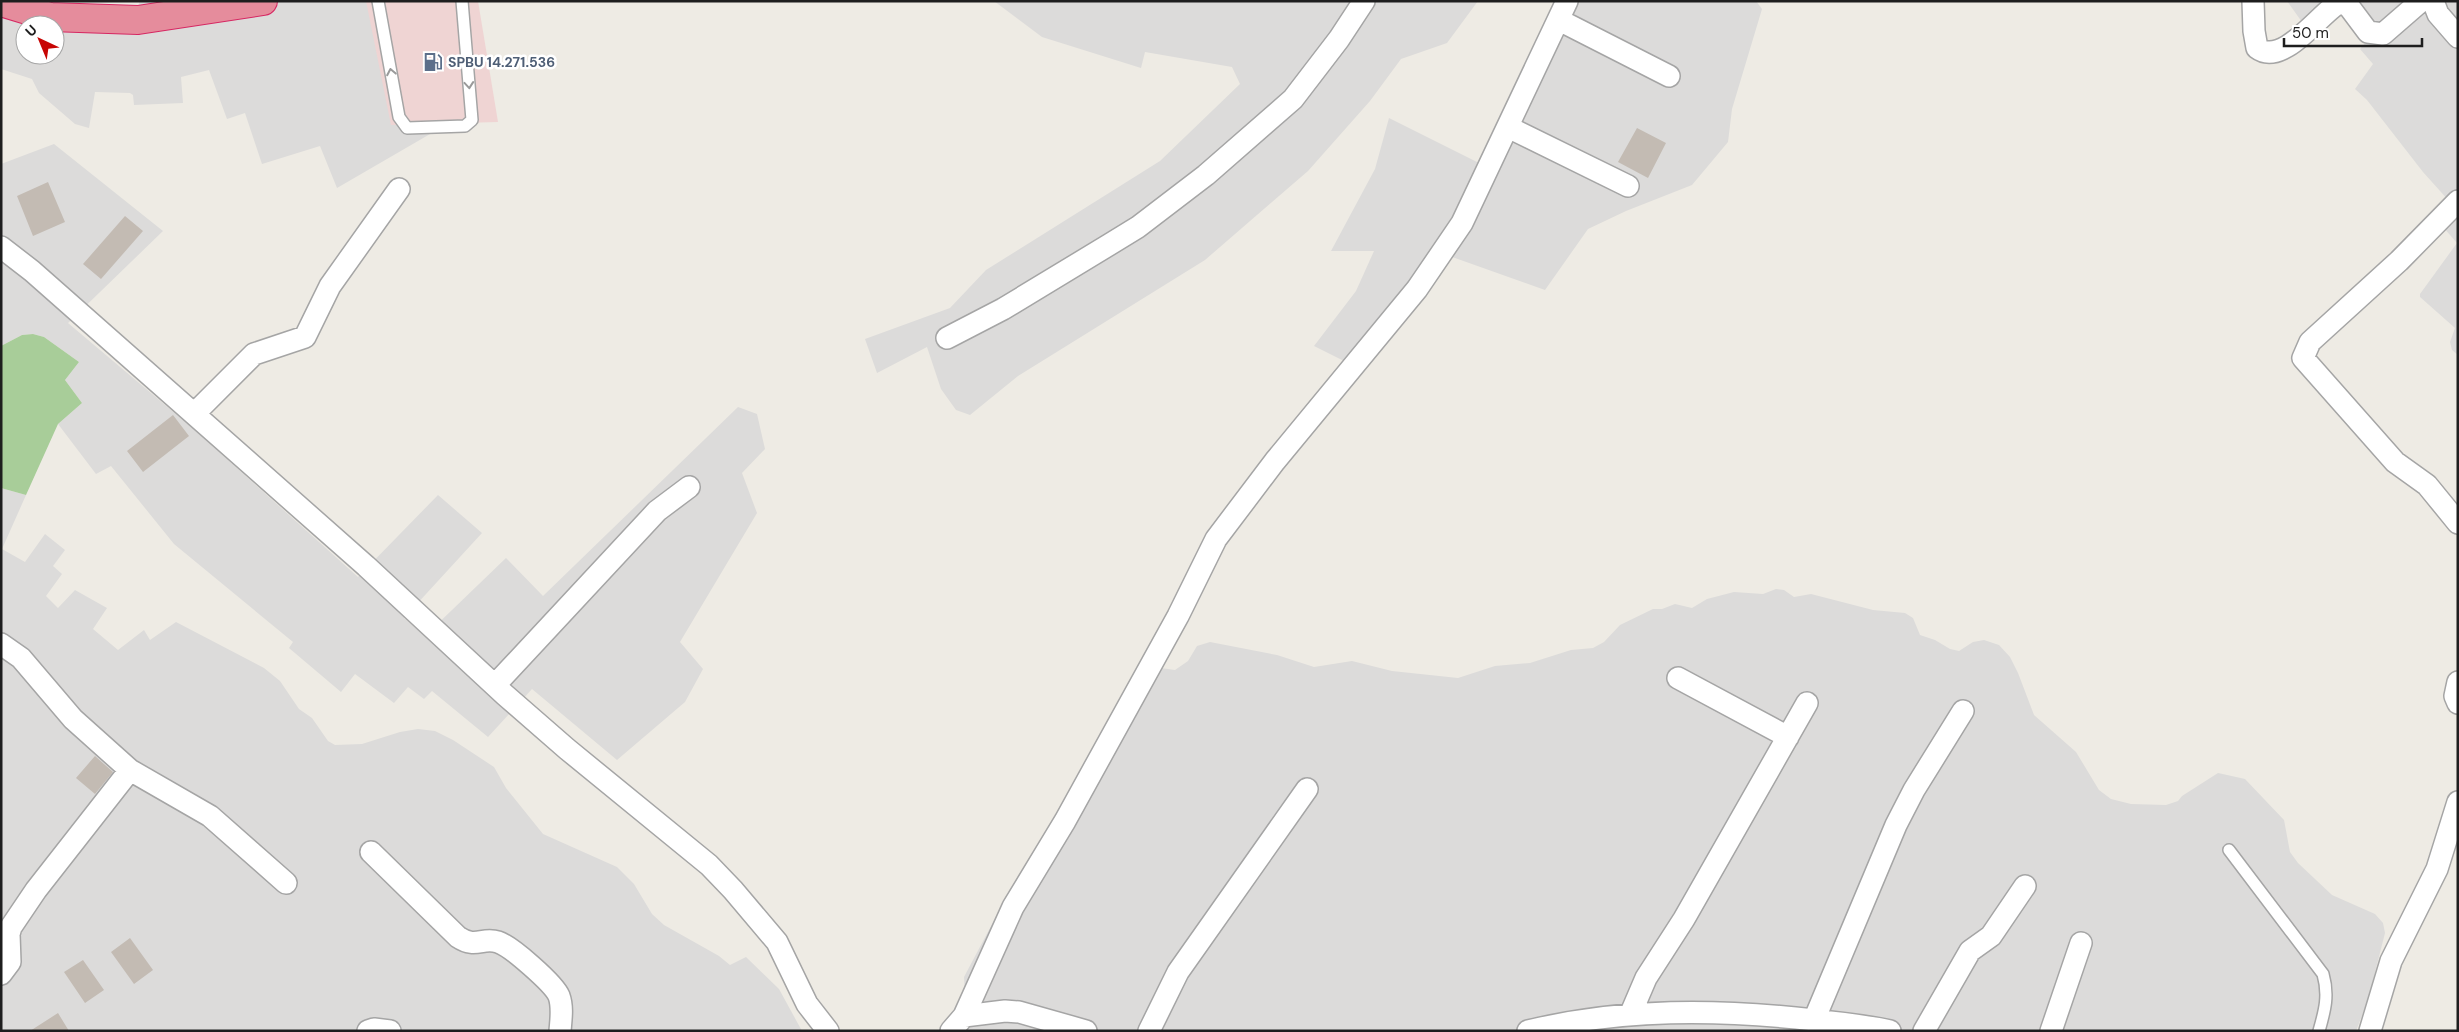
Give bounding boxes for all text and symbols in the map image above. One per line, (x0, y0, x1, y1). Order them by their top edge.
north arrow (15, 15, 65, 65)
scale bar (2284, 15, 2422, 47)
text: U (21, 21, 41, 40)
text: 50 m (2292, 23, 2329, 43)
fuel station icon: SPBU 14.271.536 (422, 51, 444, 73)
place label: SPBU 14.271.536 (448, 53, 555, 71)
one-way arrow (386, 68, 397, 77)
one-way arrow (463, 81, 474, 89)

